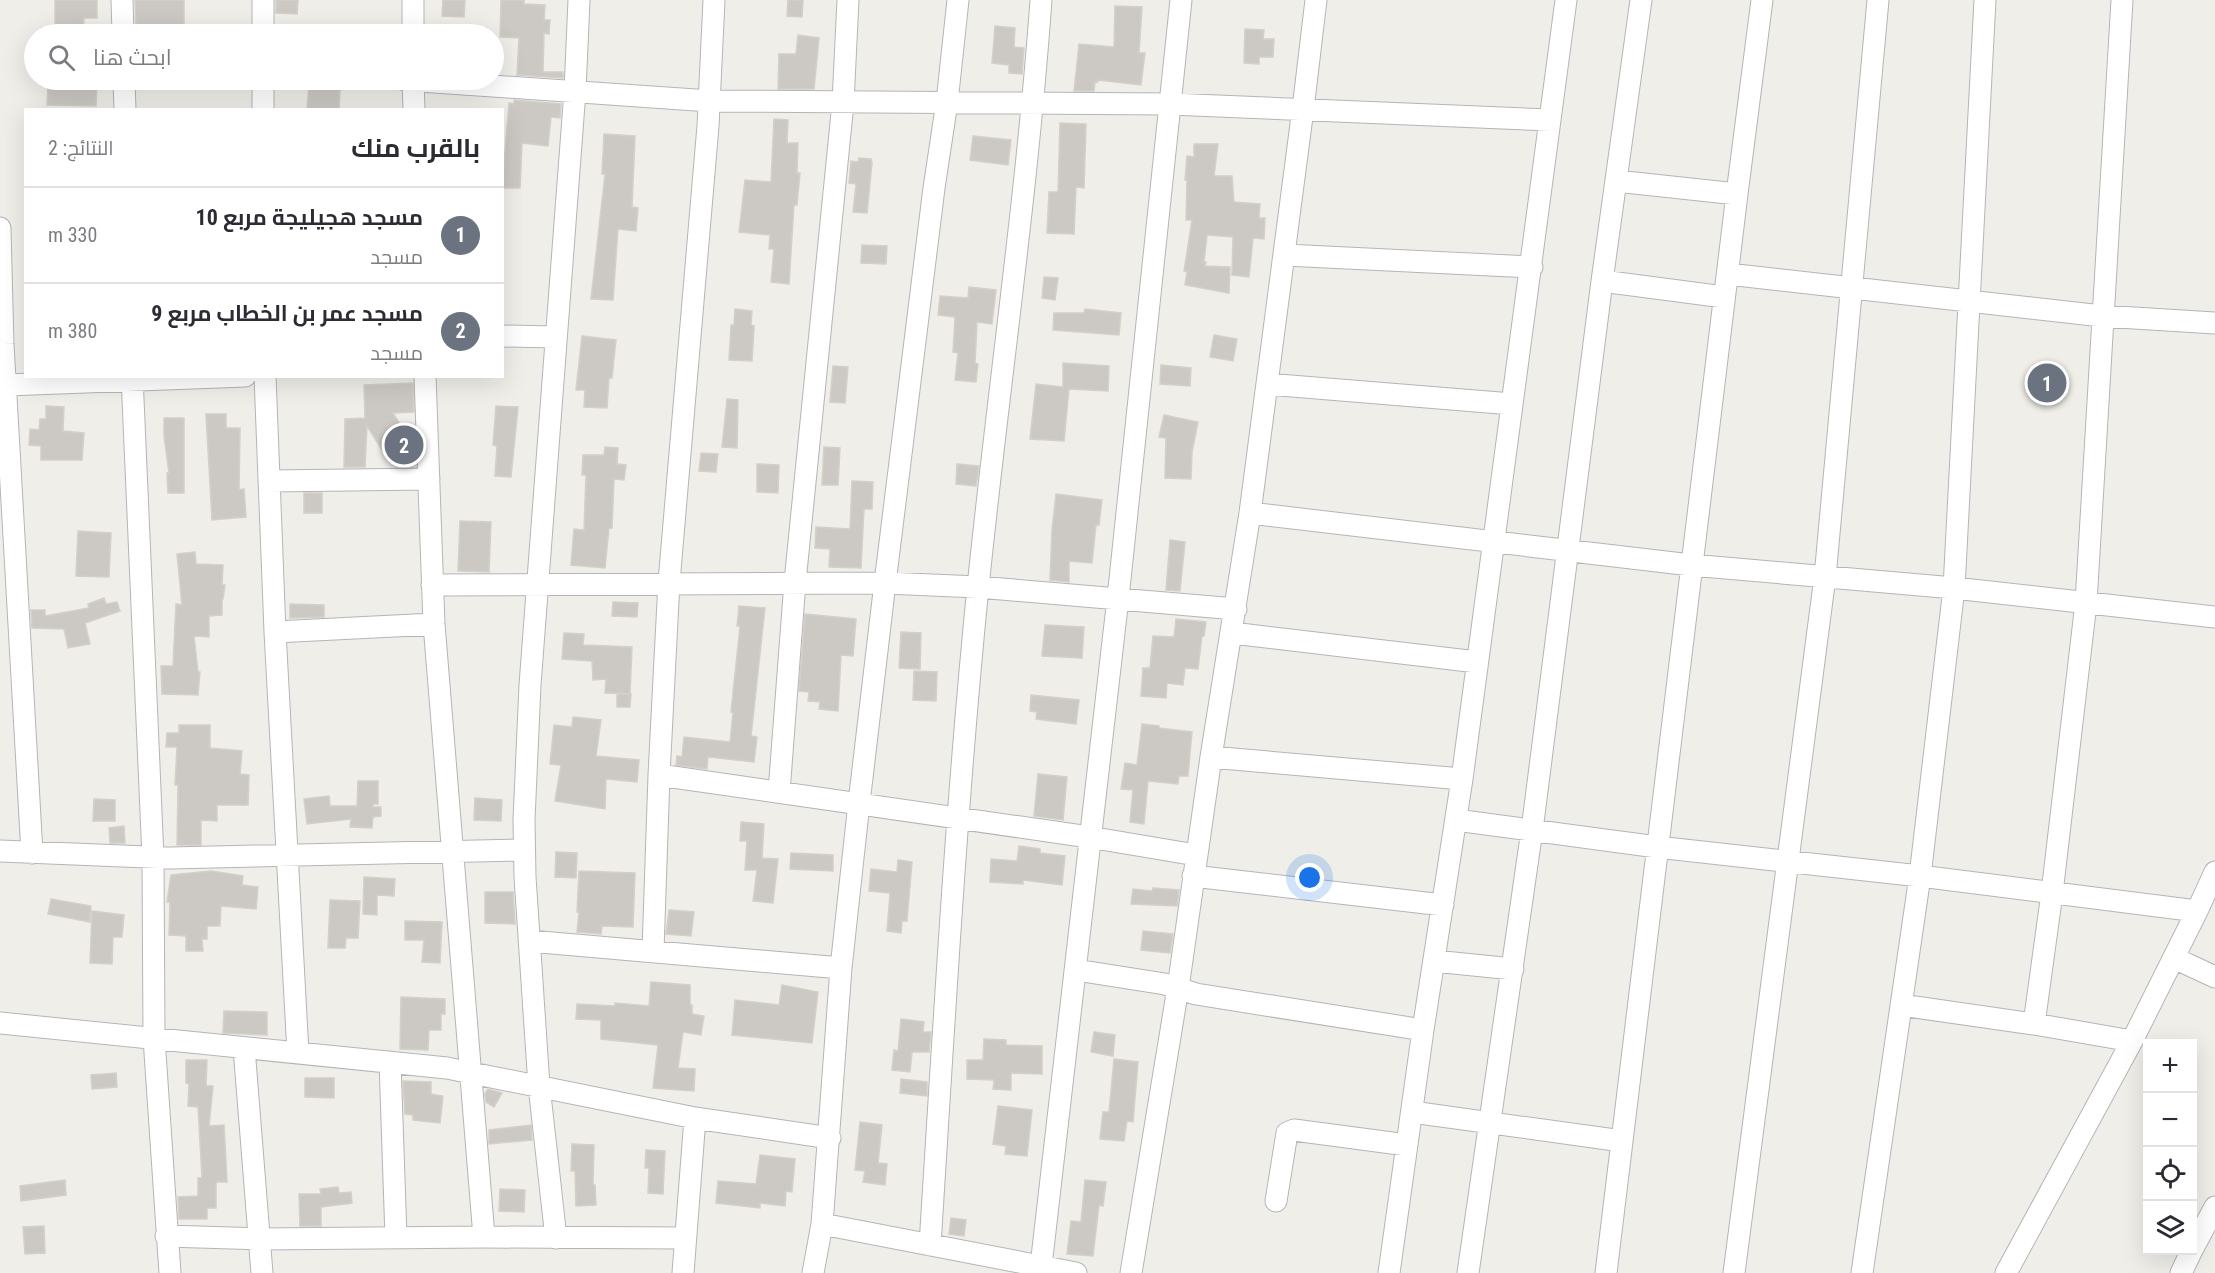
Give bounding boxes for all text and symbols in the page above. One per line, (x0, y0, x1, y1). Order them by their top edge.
search box (24, 24, 504, 90)
icon: search (45, 41, 78, 74)
text: ابحث هنا (93, 45, 172, 70)
text: بالقرب منك (351, 133, 480, 163)
text: النتائج: 2 (48, 136, 114, 160)
text: مسجد هجيليجة مربع 10 (196, 205, 423, 230)
text: 330 m (48, 223, 97, 247)
text: 1 (455, 223, 466, 247)
text: مسجد (370, 245, 423, 269)
text: مسجد عمر بن الخطاب مربع 9 (151, 301, 423, 326)
text: 380 m (48, 319, 97, 343)
text: 2 (455, 319, 466, 343)
text: مسجد (370, 341, 423, 365)
pin: 1 (2028, 360, 2066, 406)
pin: 2 (384, 422, 424, 468)
your location (1295, 863, 1324, 892)
map controls (2143, 1039, 2197, 1255)
button: + (2143, 1039, 2197, 1093)
button: − (2143, 1093, 2197, 1147)
button: locate (2143, 1147, 2197, 1201)
button: layers (2143, 1201, 2197, 1255)

